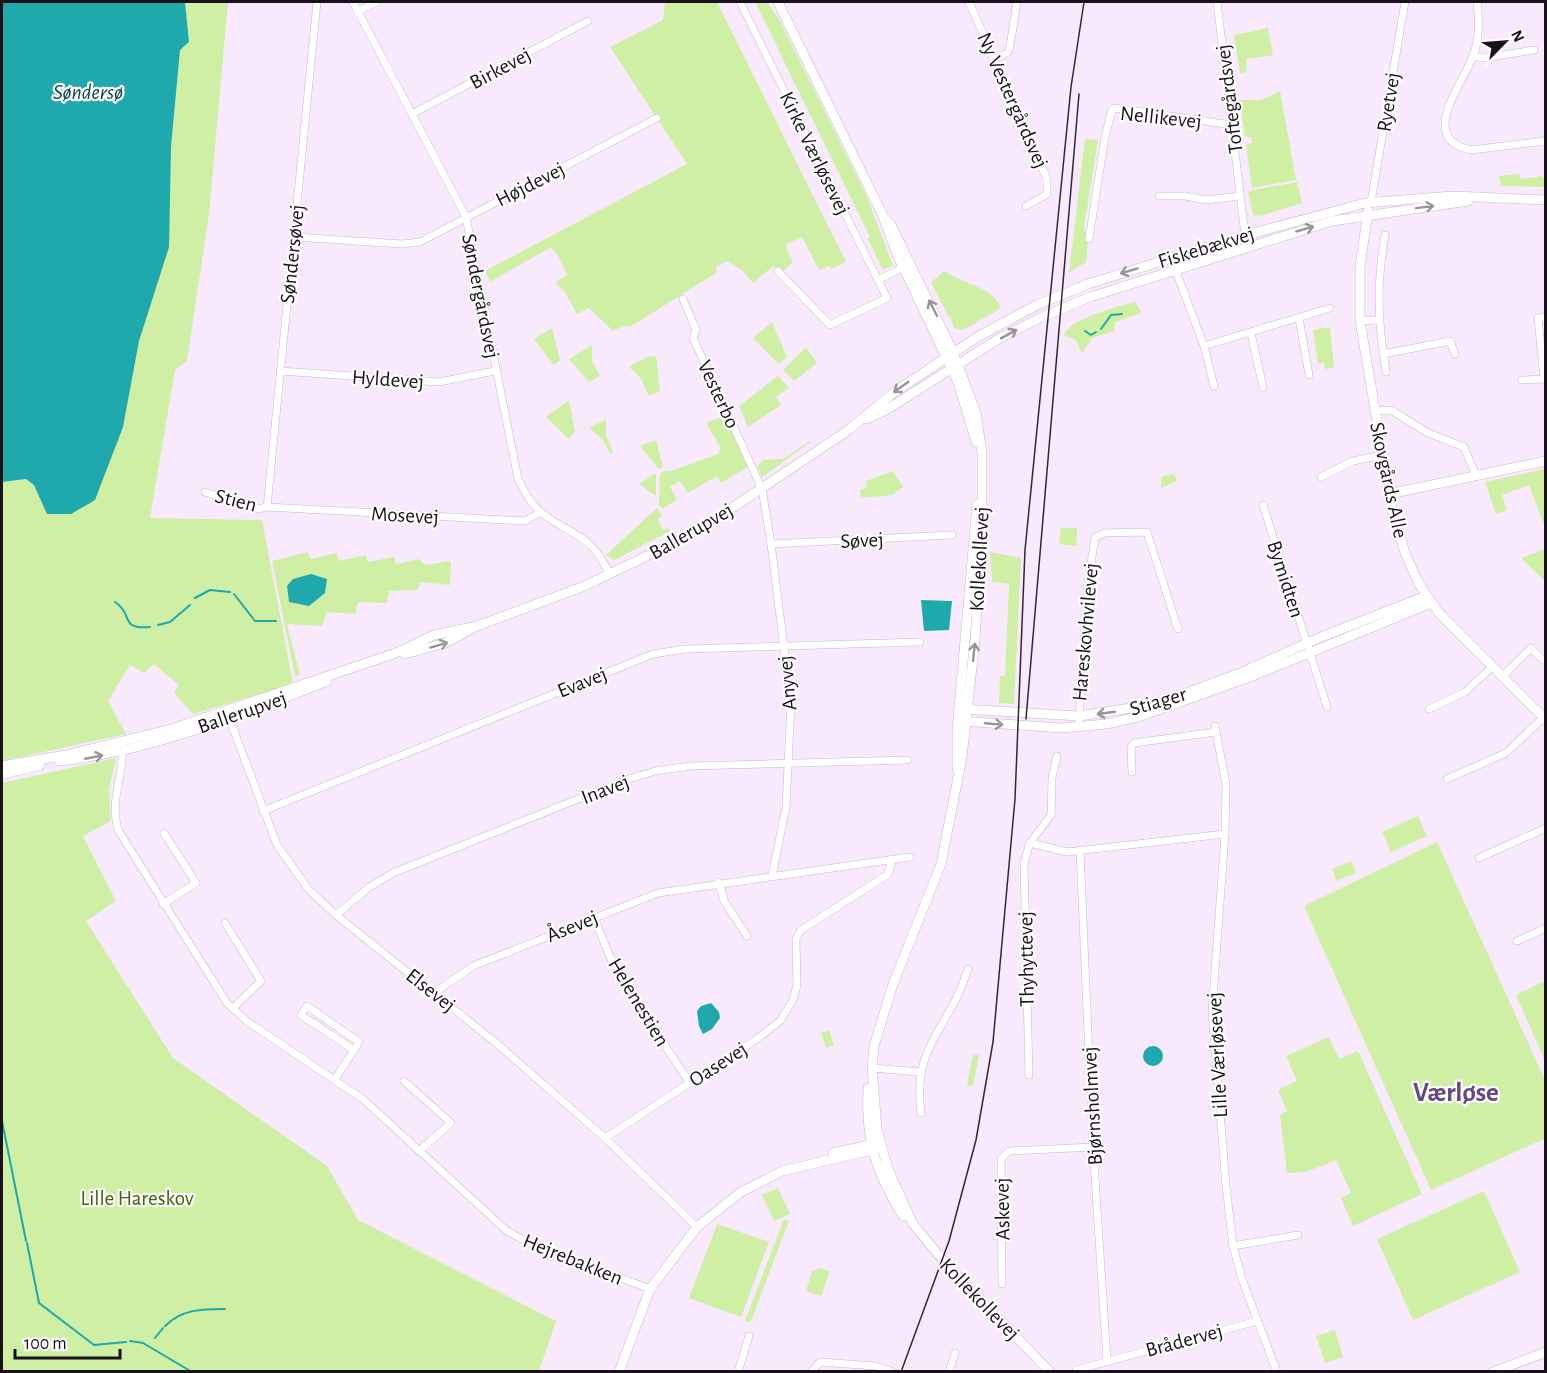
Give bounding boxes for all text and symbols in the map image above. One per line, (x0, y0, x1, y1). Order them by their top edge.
north arrow (1475, 12, 1535, 72)
text: N (1508, 28, 1527, 45)
street label: Ny Vestergårdsvej (973, 29, 1052, 171)
street label: Toftegårdsvej (1212, 43, 1247, 155)
street label: Birkevej (466, 44, 534, 93)
street label: Ryetvej (1373, 71, 1404, 133)
water label: Søndersø (53, 81, 123, 103)
street label: Kirke Værløsevej (776, 88, 853, 218)
street label: Nellikevej (1119, 103, 1203, 132)
street label: Højdevej (492, 158, 568, 211)
one-way arrow (1415, 201, 1435, 212)
street label: Søndersøvej (277, 204, 308, 305)
street label: Fiskebækvej (1156, 223, 1257, 272)
one-way arrow (1295, 223, 1314, 234)
street label: Søndergårdsvej (458, 232, 503, 360)
one-way arrow (1120, 266, 1139, 277)
one-way arrow (926, 299, 938, 317)
one-way arrow (999, 328, 1017, 339)
street label: Vesterbo (694, 357, 743, 431)
street label: Hyldevej (351, 367, 425, 392)
one-way arrow (894, 381, 910, 394)
street label: Skovgårds Alle (1366, 420, 1411, 540)
street label: Stien (213, 485, 259, 516)
street label: Ballerupvej (646, 499, 737, 564)
street label: Mosevej (371, 503, 439, 528)
street label: Kollekollevej (966, 506, 993, 612)
street label: Søvej (840, 529, 884, 552)
street label: Bymidten (1263, 538, 1308, 620)
street label: Hareskovhvilevej (1069, 562, 1102, 702)
one-way arrow (429, 639, 448, 650)
one-way arrow (969, 642, 980, 662)
street label: Anyvej (775, 655, 800, 711)
street label: Evavej (554, 663, 610, 702)
street label: Stiager (1127, 683, 1189, 720)
street label: Ballerupvej (195, 687, 289, 738)
one-way arrow (1097, 708, 1117, 719)
one-way arrow (983, 719, 1003, 730)
one-way arrow (84, 751, 103, 762)
street label: Inavej (578, 771, 632, 808)
street label: Åsevej (543, 905, 601, 946)
street label: Thyhyttevej (1015, 911, 1038, 1007)
street label: Helenestien (604, 954, 673, 1050)
street label: Elsevej (402, 965, 459, 1016)
street label: Lille Værløsevej (1204, 992, 1231, 1118)
street label: Oasevej (686, 1038, 751, 1091)
street label: Bjørnsholmvej (1079, 1046, 1106, 1166)
district label: Værløse (1413, 1079, 1499, 1106)
street label: Askevej (991, 1177, 1014, 1241)
park label: Lille Hareskov (80, 1188, 194, 1209)
street label: Hejrebakken (520, 1230, 626, 1289)
street label: Kollekollevej (936, 1254, 1024, 1344)
street label: Brådervej (1143, 1320, 1225, 1361)
scale bar (15, 1322, 120, 1360)
text: 100 m (24, 1335, 67, 1353)

